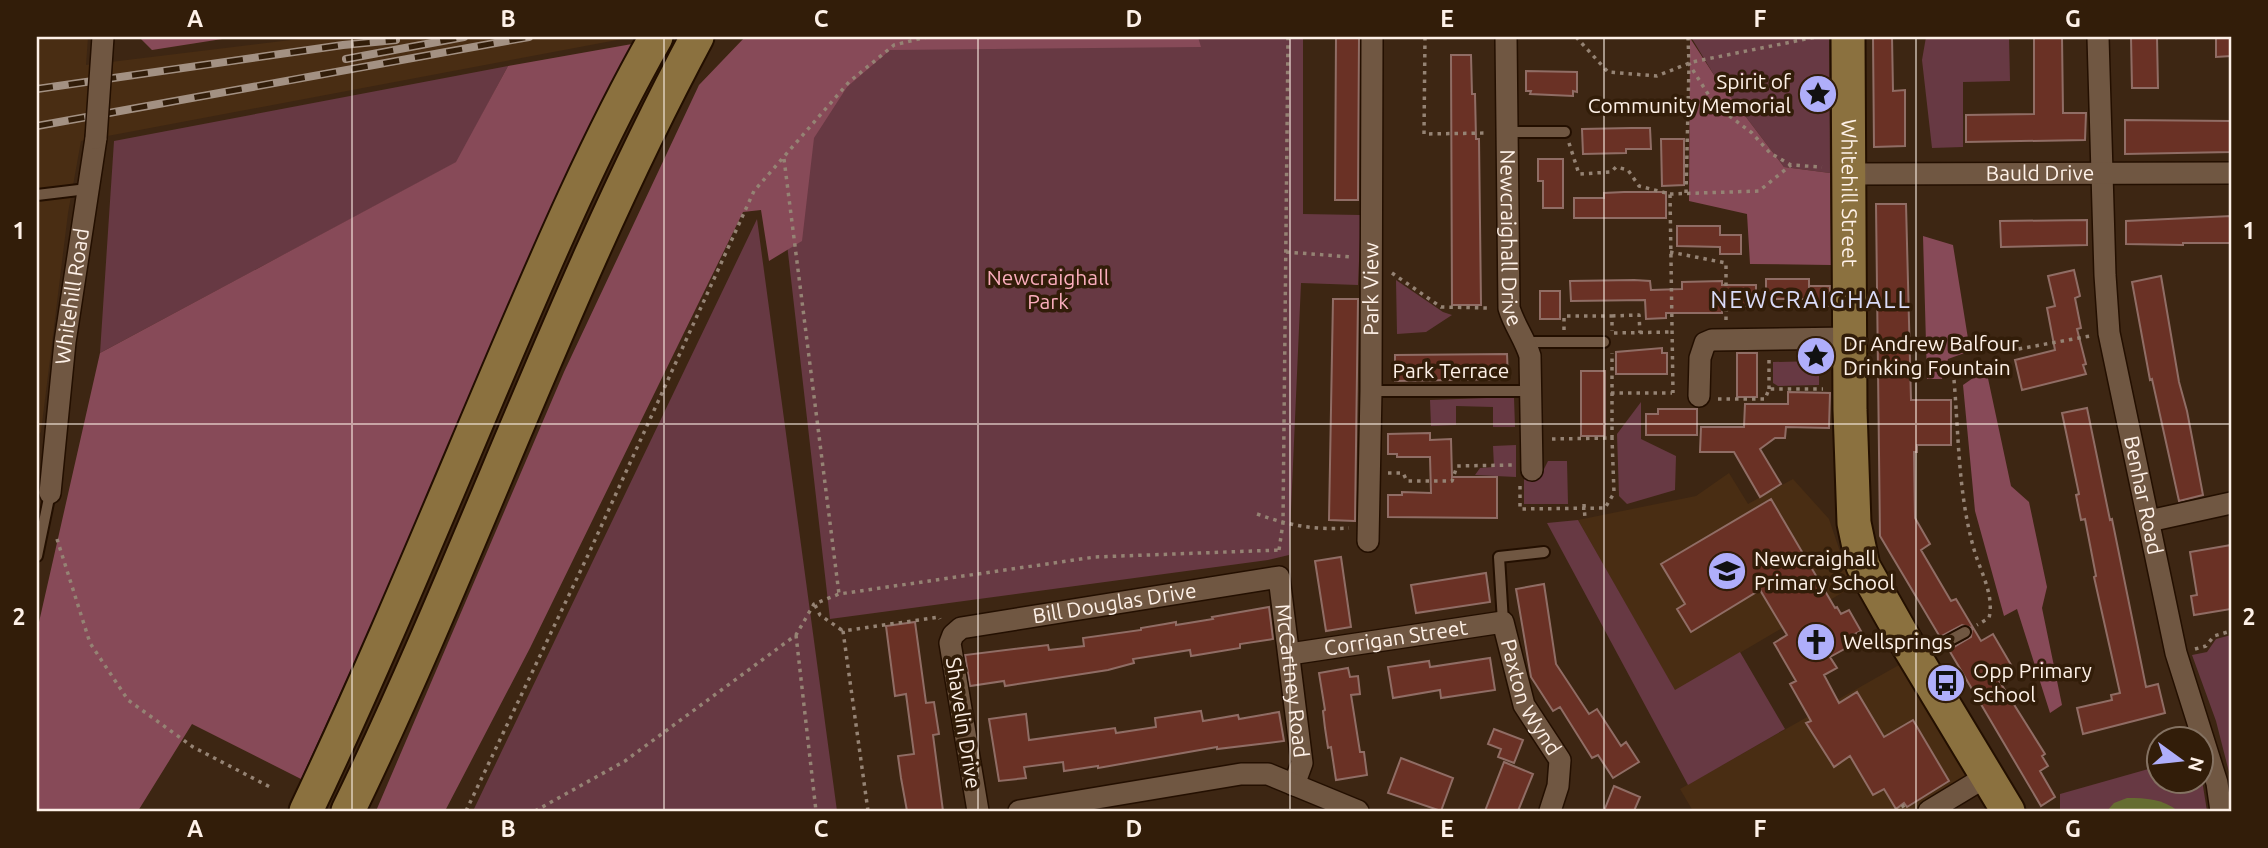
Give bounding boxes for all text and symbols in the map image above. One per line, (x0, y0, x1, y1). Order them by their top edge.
text: A (187, 6, 203, 31)
text: B (500, 6, 516, 31)
text: C (814, 6, 829, 31)
text: D (1126, 6, 1142, 31)
text: E (1440, 6, 1454, 31)
text: F (1754, 6, 1767, 31)
text: G (2065, 6, 2081, 31)
place label: Spirit of Community Memorial (1588, 69, 1792, 117)
place icon: Spirit of Community Memorial (1797, 73, 1839, 115)
street label: Whitehill Street (1837, 119, 1862, 267)
street label: Newcraighall Drive (1496, 149, 1528, 330)
street label: Bauld Drive (1986, 160, 2094, 185)
text: 1 (13, 218, 25, 243)
text: 1 (2243, 218, 2255, 243)
street label: Whitehill Road (50, 226, 93, 366)
street label: Park View (1358, 242, 1382, 336)
park label: Newcraighall Park (987, 265, 1109, 313)
district label: NEWCRAIGHALL (1710, 286, 1912, 313)
place label: Dr Andrew Balfour Drinking Fountain (1843, 331, 2019, 379)
place icon: Dr Andrew Balfour Drinking Fountain (1795, 335, 1837, 377)
street label: Park Terrace (1393, 358, 1509, 382)
street label: Benhar Road (2120, 433, 2168, 557)
place label: Newcraighall Primary School (1754, 546, 1895, 594)
school or university icon: Newcraighall Primary School (1706, 550, 1748, 592)
street label: Bill Douglas Drive (1031, 577, 1198, 627)
street label: McCartney Road (1271, 602, 1314, 759)
text: 2 (13, 604, 25, 629)
text: 2 (2243, 604, 2255, 629)
street label: Corrigan Street (1322, 615, 1469, 660)
church icon: Wellsprings (1795, 621, 1837, 663)
place label: Wellsprings (1843, 629, 1952, 653)
street label: Paxton Wynd (1497, 636, 1566, 759)
street label: Shavelin Drive (942, 655, 986, 790)
place label: Opp Primary School (1973, 658, 2092, 706)
bus stop icon: Opp Primary School (1925, 662, 1967, 704)
north arrow (2146, 726, 2216, 796)
text: N (2184, 755, 2209, 774)
text: A (187, 816, 203, 841)
text: B (500, 816, 516, 841)
text: C (814, 816, 829, 841)
text: D (1126, 816, 1142, 841)
text: E (1440, 816, 1454, 841)
text: F (1754, 816, 1767, 841)
text: G (2065, 816, 2081, 841)

